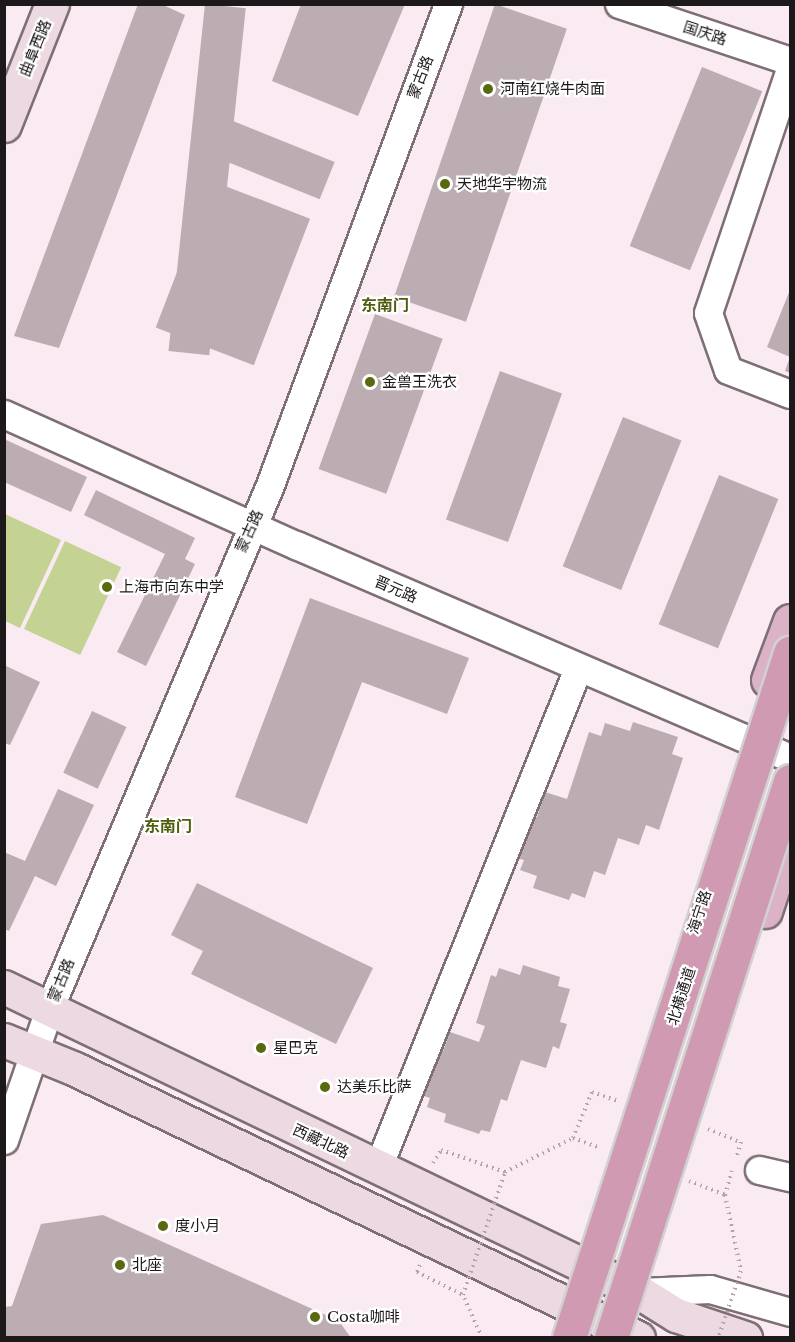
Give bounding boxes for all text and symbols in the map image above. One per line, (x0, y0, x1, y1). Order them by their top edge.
street label: 曲阜西路 (15, 17, 55, 79)
street label: 国庆路 (681, 17, 729, 49)
street label: 蒙古路 (404, 53, 436, 101)
place label: 河南红烧牛肉面 (500, 80, 605, 98)
marker: 河南红烧牛肉面 (481, 82, 495, 96)
place label: 天地华宇物流 (457, 175, 547, 193)
marker: 天地华宇物流 (438, 177, 452, 191)
district label: 东南门 (361, 295, 409, 315)
place label: 金兽王洗衣 (382, 373, 457, 391)
marker: 金兽王洗衣 (363, 375, 377, 389)
street label: 蒙古路 (232, 507, 266, 555)
street label: 晋元路 (372, 572, 420, 606)
place label: 上海市向东中学 (119, 578, 224, 596)
marker: 上海市向东中学 (100, 580, 114, 594)
district label: 东南门 (144, 816, 192, 836)
street label: 海宁路 (683, 888, 715, 936)
street label: 蒙古路 (44, 956, 78, 1004)
street label: 北横通道 (663, 965, 699, 1027)
place label: 星巴克 (273, 1039, 318, 1057)
marker: 星巴克 (254, 1041, 268, 1055)
place label: 达美乐比萨 (337, 1078, 412, 1096)
marker: 达美乐比萨 (318, 1080, 332, 1094)
street label: 西藏北路 (290, 1120, 352, 1162)
place label: 度小月 (175, 1217, 220, 1235)
marker: 度小月 (156, 1219, 170, 1233)
place label: 北座 (132, 1256, 162, 1274)
marker: 北座 (113, 1258, 127, 1272)
place label: Costa咖啡 (327, 1308, 400, 1326)
marker: Costa咖啡 (308, 1310, 322, 1324)

